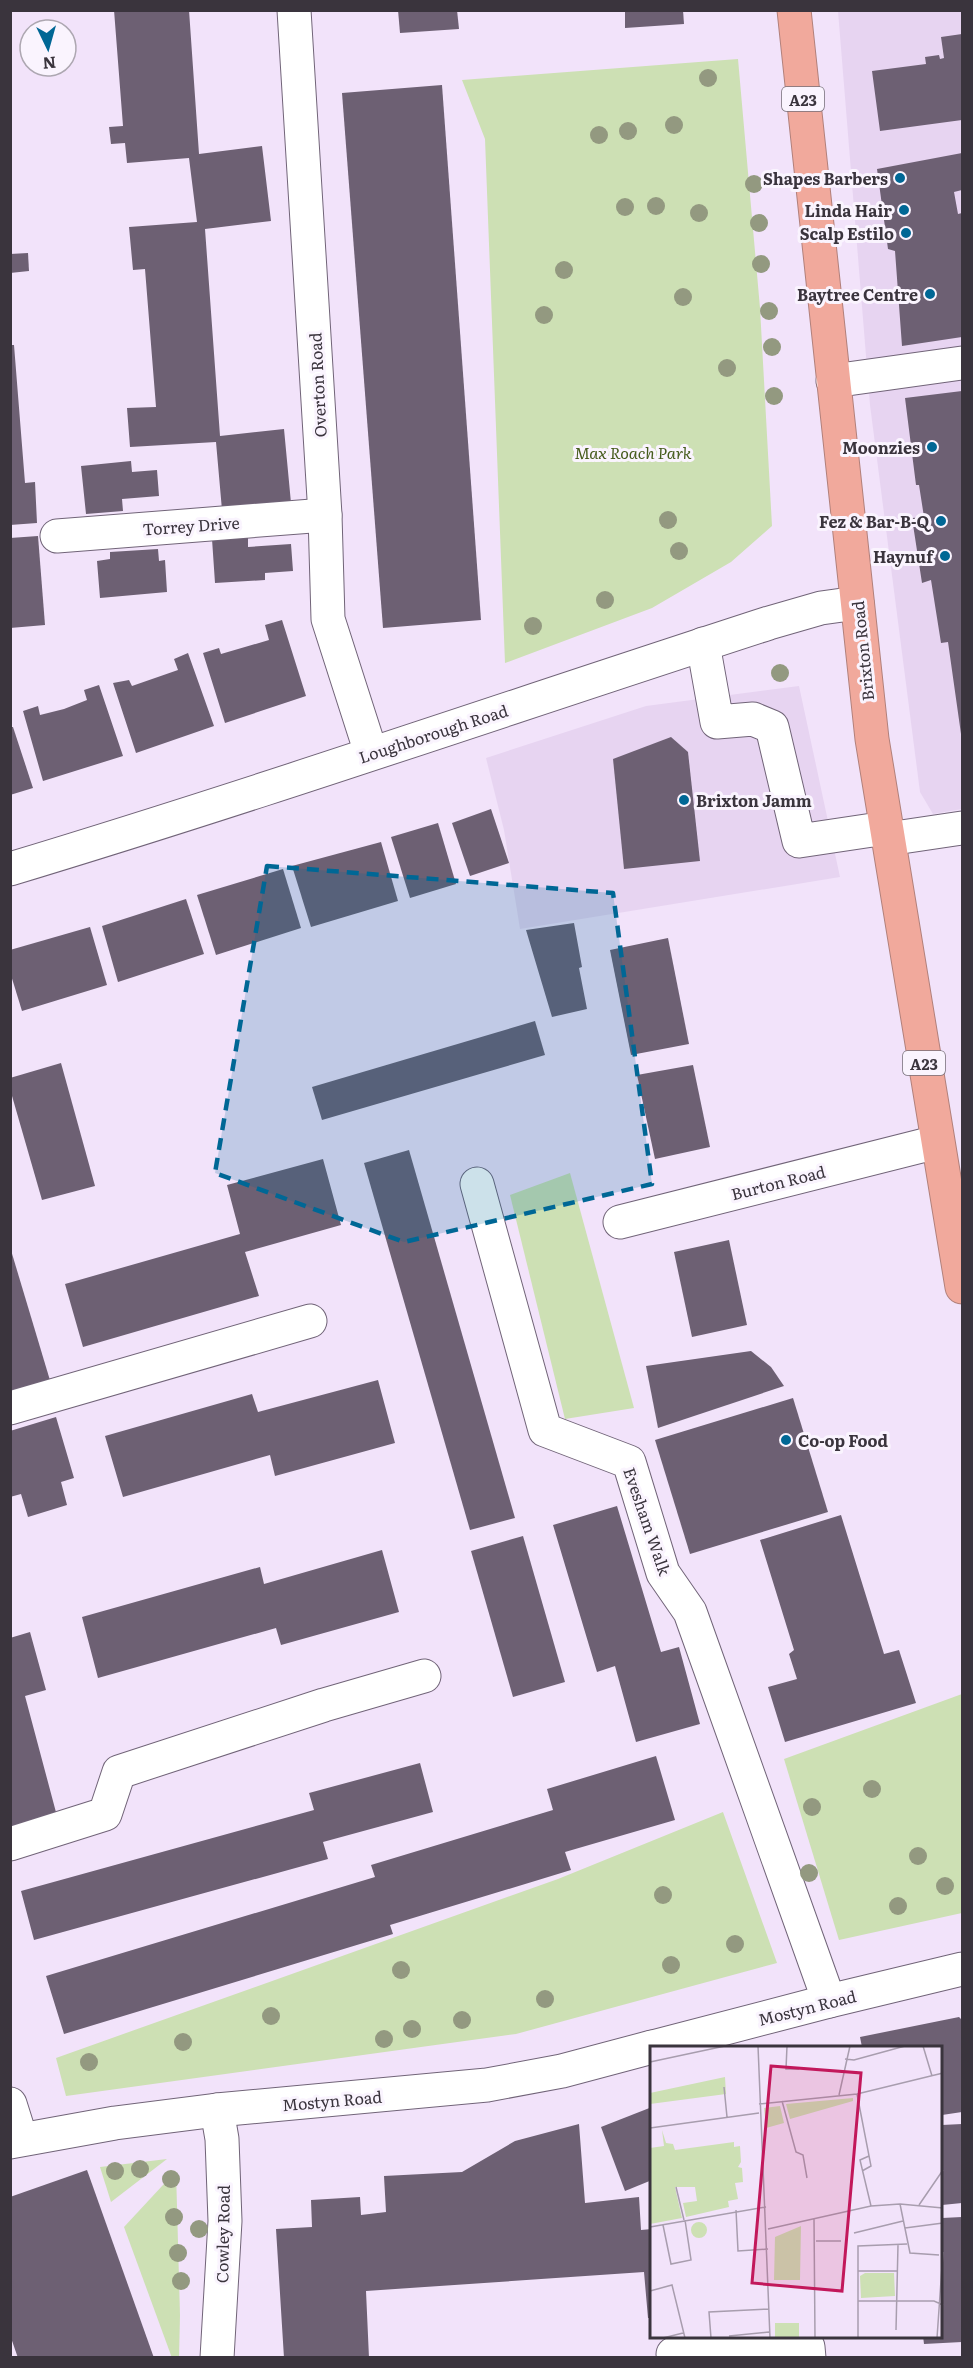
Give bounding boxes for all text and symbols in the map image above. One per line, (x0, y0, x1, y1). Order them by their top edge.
north arrow (18, 18, 78, 78)
text: N (42, 51, 57, 76)
road number: A23 (782, 87, 824, 111)
place label: Shapes Barbers (763, 166, 888, 190)
marker: Shapes Barbers (893, 171, 907, 185)
place label: Linda Hair (805, 198, 892, 222)
marker: Linda Hair (897, 203, 911, 217)
place label: Scalp Estilo (800, 221, 894, 245)
marker: Scalp Estilo (899, 226, 913, 240)
place label: Baytree Centre (797, 282, 918, 306)
marker: Baytree Centre (923, 287, 937, 301)
street label: Overton Road (302, 332, 332, 438)
place label: Moonzies (842, 435, 920, 459)
park label: Max Roach Park (574, 440, 692, 464)
marker: Moonzies (925, 440, 939, 454)
place label: Fez & Bar-B-Q (819, 509, 931, 533)
street label: Torrey Drive (142, 510, 240, 540)
marker: Fez & Bar-B-Q (934, 514, 948, 528)
place label: Haynuf (873, 544, 935, 568)
marker: Haynuf (938, 549, 952, 563)
street label: Brixton Road (845, 600, 879, 702)
street label: Loughborough Road (355, 697, 511, 768)
place label: Brixton Jamm (696, 788, 812, 812)
marker: Brixton Jamm (677, 793, 691, 807)
road number: A23 (903, 1051, 945, 1075)
street label: Burton Road (728, 1159, 828, 1205)
place label: Co-op Food (798, 1428, 889, 1452)
marker: Co-op Food (779, 1433, 793, 1447)
street label: Evesham Walk (618, 1464, 678, 1579)
street label: Mostyn Road (756, 1983, 859, 2031)
inset map (650, 2046, 943, 2338)
street label: Mostyn Road (281, 2084, 383, 2116)
street label: Cowley Road (209, 2184, 235, 2283)

